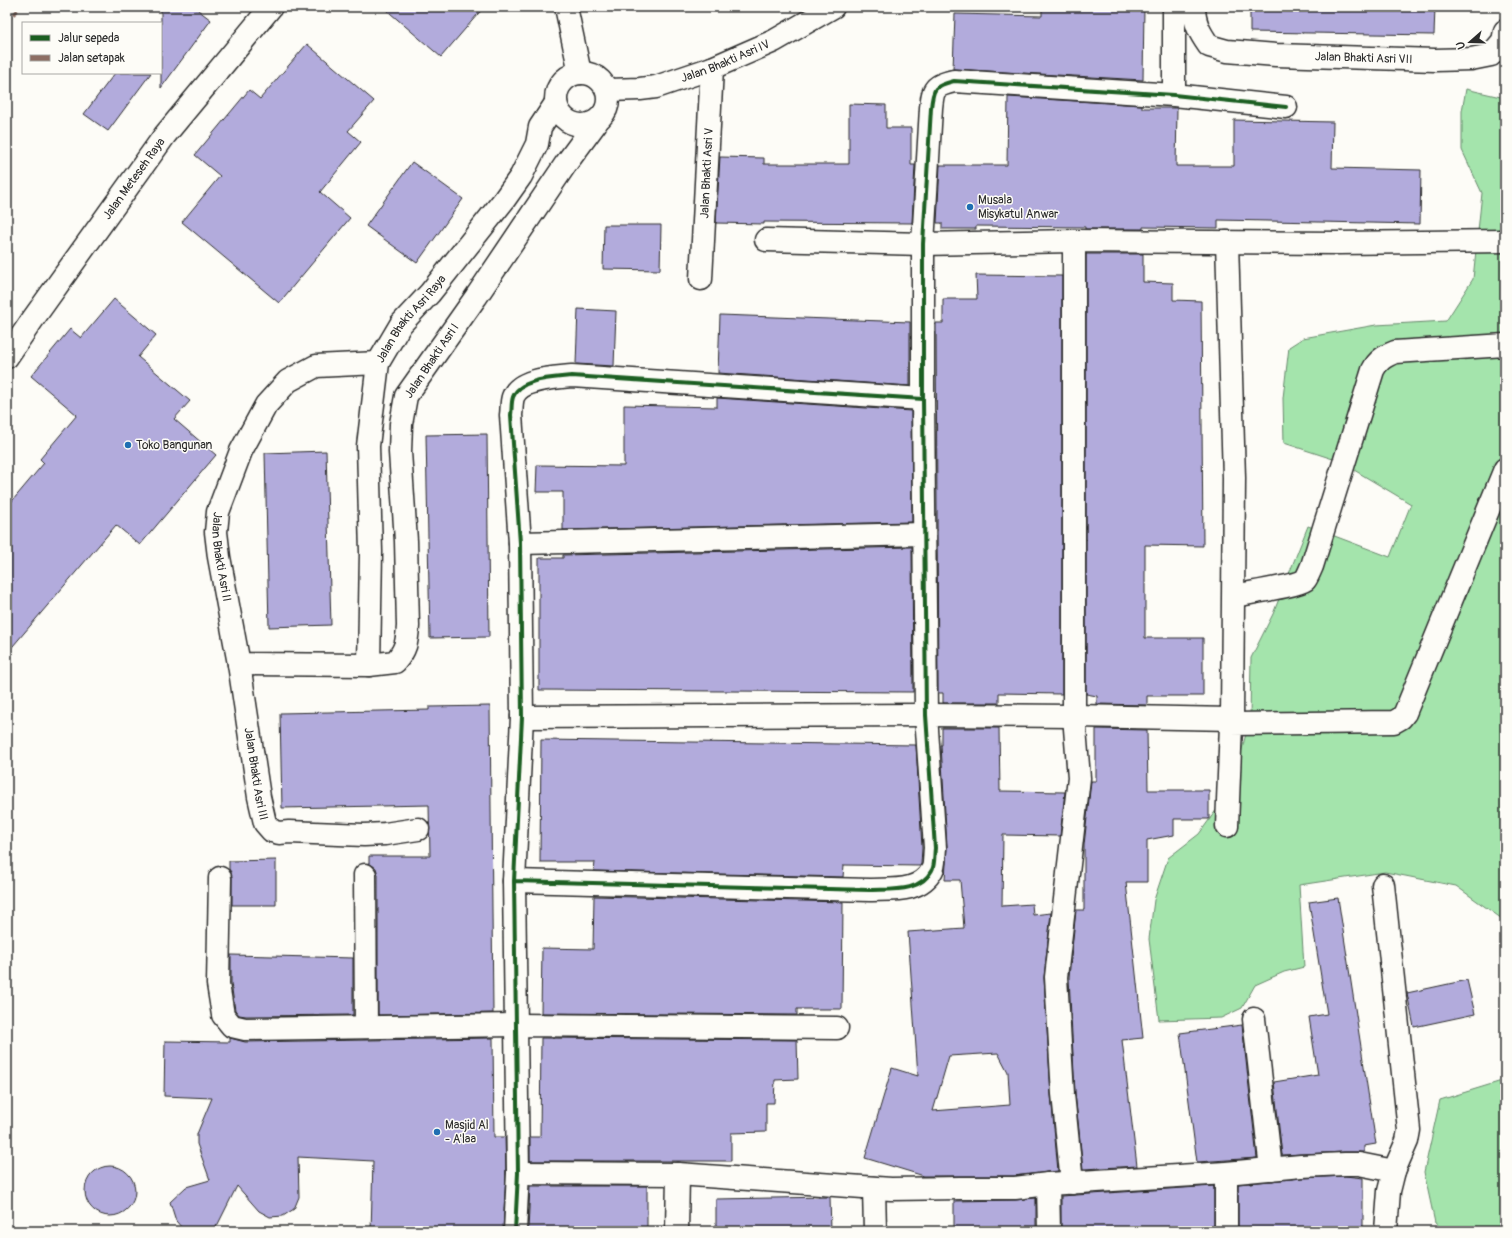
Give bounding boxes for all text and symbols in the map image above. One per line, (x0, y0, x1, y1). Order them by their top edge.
legend (22, 22, 162, 74)
north arrow (1450, 22, 1490, 62)
text: Jalur sepeda (58, 31, 120, 46)
street label: Jalan Bhakti Asri IV (679, 36, 772, 86)
text: U (1454, 40, 1468, 51)
street label: Jalan Bhakti Asri VII (1315, 49, 1413, 67)
text: Jalan setapak (58, 51, 125, 66)
street label: Jalan Bhakti Asri V (697, 127, 716, 219)
street label: Jalan Meteseh Raya (99, 134, 168, 222)
place label: Musala Misykatul Anwar (978, 193, 1059, 222)
marker: Musala Misykatul Anwar (965, 202, 975, 212)
street label: Jalan Bhakti Asri Raya (372, 272, 449, 365)
street label: Jalan Bhakti Asri I (401, 321, 463, 401)
place label: Toko Bangunan (136, 438, 213, 453)
marker: Toko Bangunan (123, 440, 133, 450)
street label: Jalan Bhakti Asri II (208, 511, 235, 603)
street label: Jalan Bhakti Asri III (241, 726, 272, 822)
place label: Masjid Al - A'laa (445, 1118, 489, 1147)
marker: Masjid Al - A'laa (432, 1127, 442, 1137)

